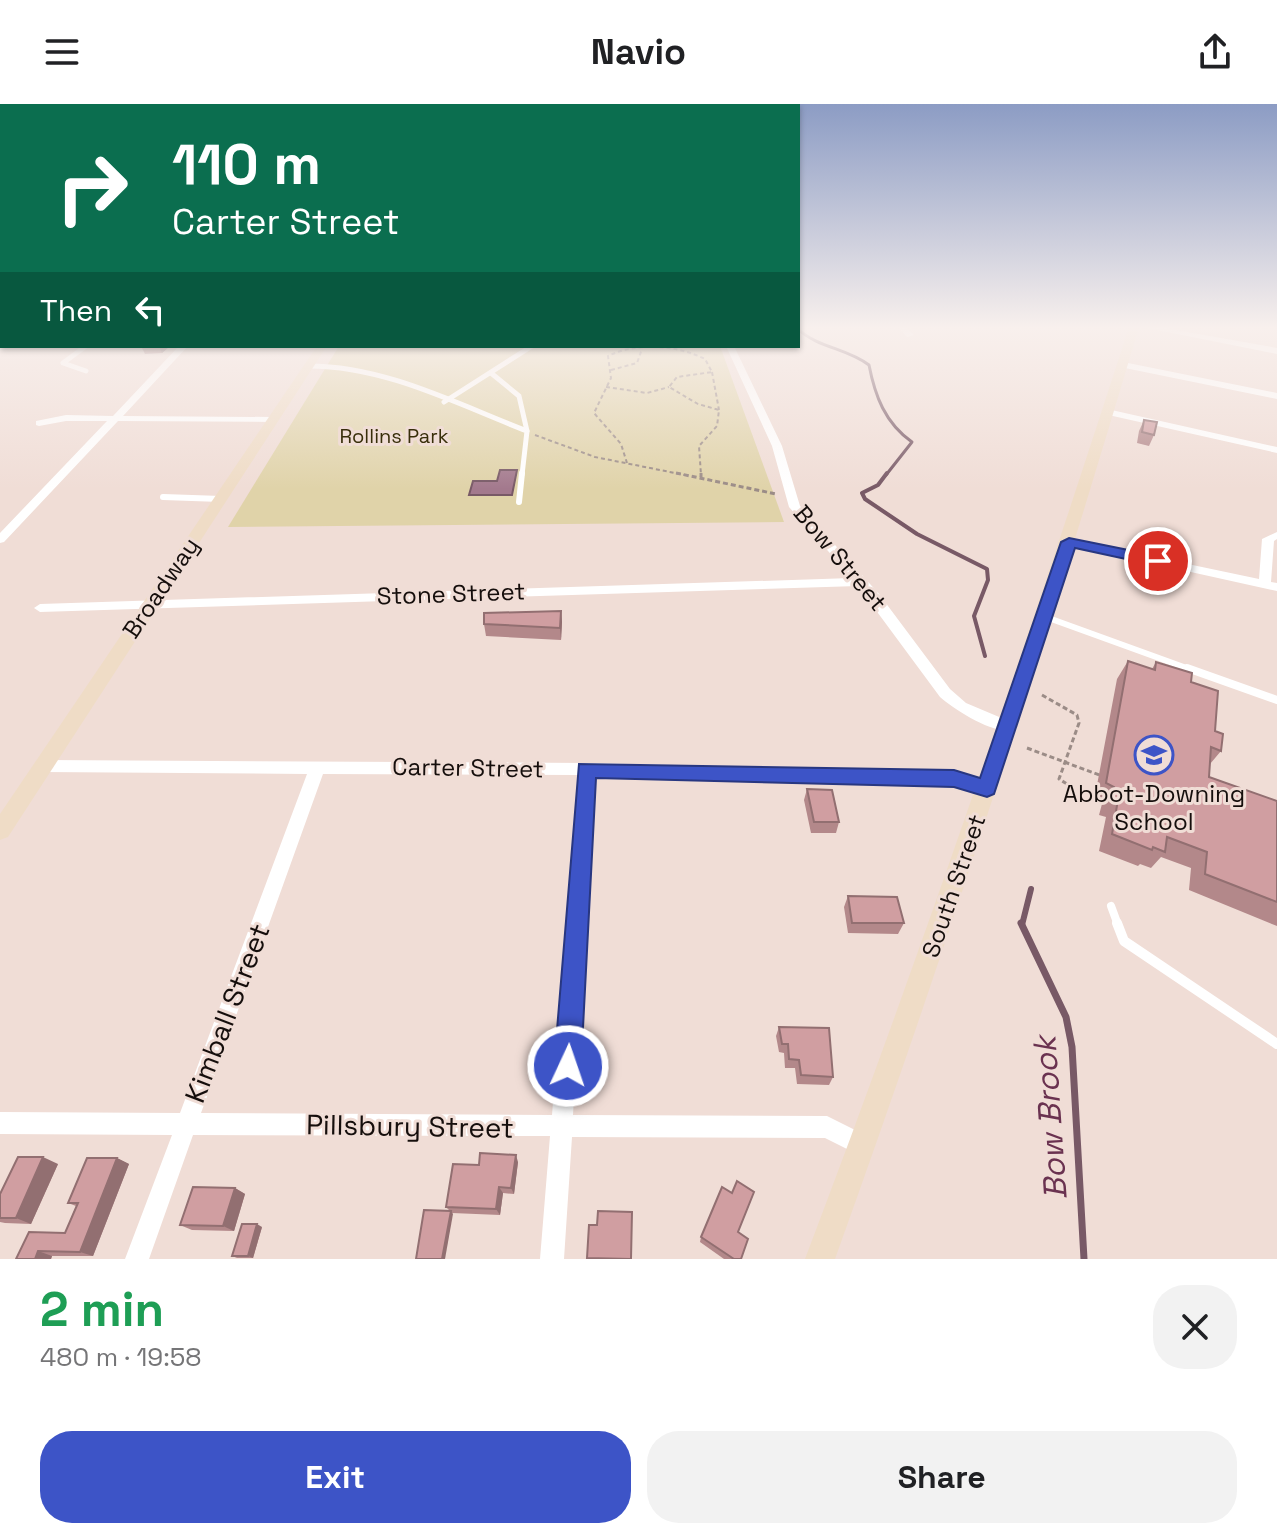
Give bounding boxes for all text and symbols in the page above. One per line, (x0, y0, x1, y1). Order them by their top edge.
text: Navio (591, 29, 686, 75)
icon: menu (40, 30, 84, 74)
icon: share (1193, 30, 1237, 74)
text: 110 m (172, 129, 321, 200)
icon: right (40, 136, 144, 240)
text: Carter Street (172, 199, 399, 245)
icon: left (128, 288, 172, 332)
text: Then (40, 291, 112, 330)
park label: Rollins Park (339, 423, 449, 449)
street label: Bow Street (787, 498, 894, 617)
pin (1124, 527, 1192, 595)
street label: Broadway (115, 531, 206, 644)
icon: arrive (1136, 539, 1180, 583)
street label: Stone Street (376, 575, 526, 612)
school or university icon: Abbot-Downing School (1133, 734, 1175, 776)
street label: Carter Street (392, 751, 544, 784)
place label: Abbot-Downing School (1063, 778, 1245, 837)
street label: South Street (915, 810, 993, 962)
street label: Kimball Street (176, 918, 278, 1108)
position arrow (526, 1024, 610, 1108)
water label: Bow Brook (1024, 1031, 1076, 1201)
street label: Pillsbury Street (306, 1106, 514, 1146)
text: 2 min (40, 1279, 164, 1340)
button: close (1153, 1285, 1237, 1369)
text: 480 m · 19:58 (40, 1340, 202, 1374)
button: Exit (40, 1431, 631, 1523)
button: Share (647, 1431, 1237, 1523)

